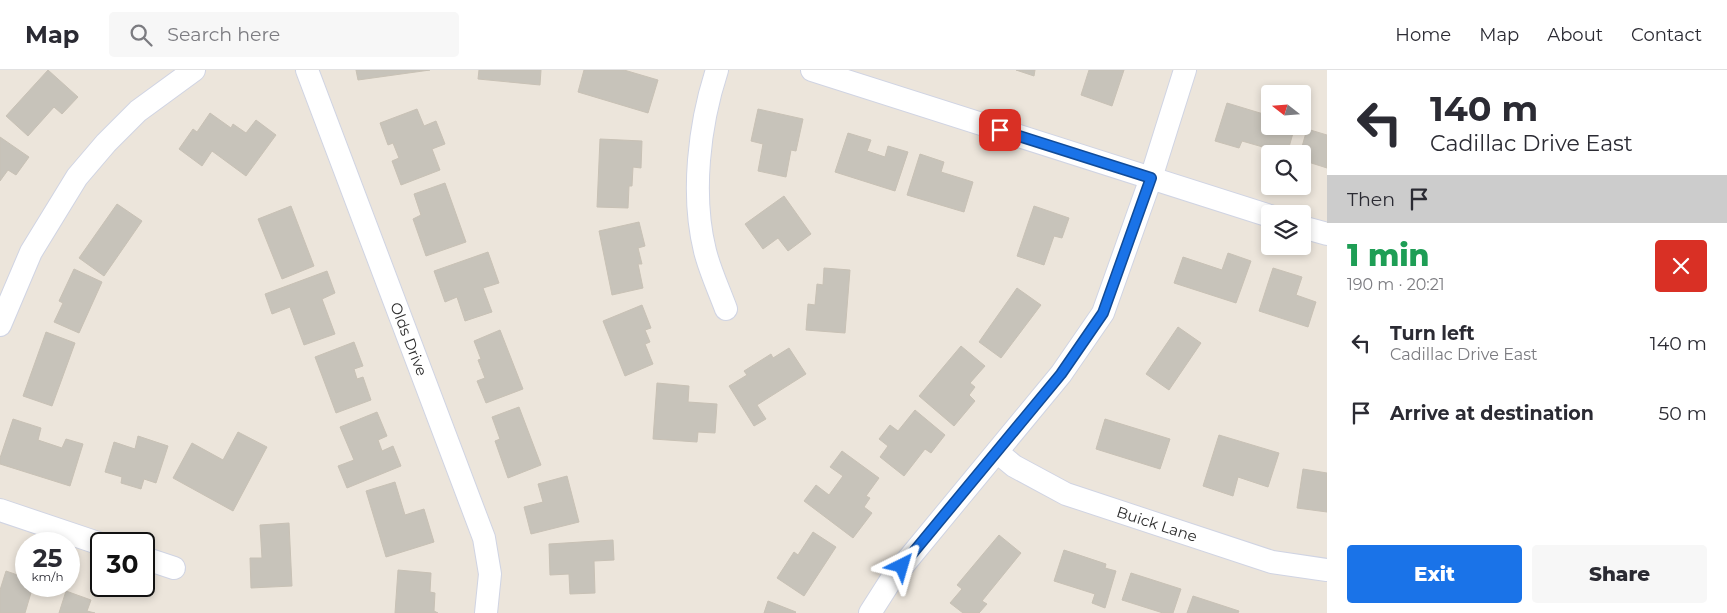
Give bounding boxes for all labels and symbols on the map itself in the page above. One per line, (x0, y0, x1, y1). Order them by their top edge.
north arrow (1261, 85, 1311, 135)
pin (979, 109, 1021, 151)
street label: Olds Drive (386, 299, 432, 379)
street label: Buick Lane (1114, 502, 1200, 546)
speed limit sign: 30 (90, 532, 155, 597)
position arrow (875, 539, 927, 591)

